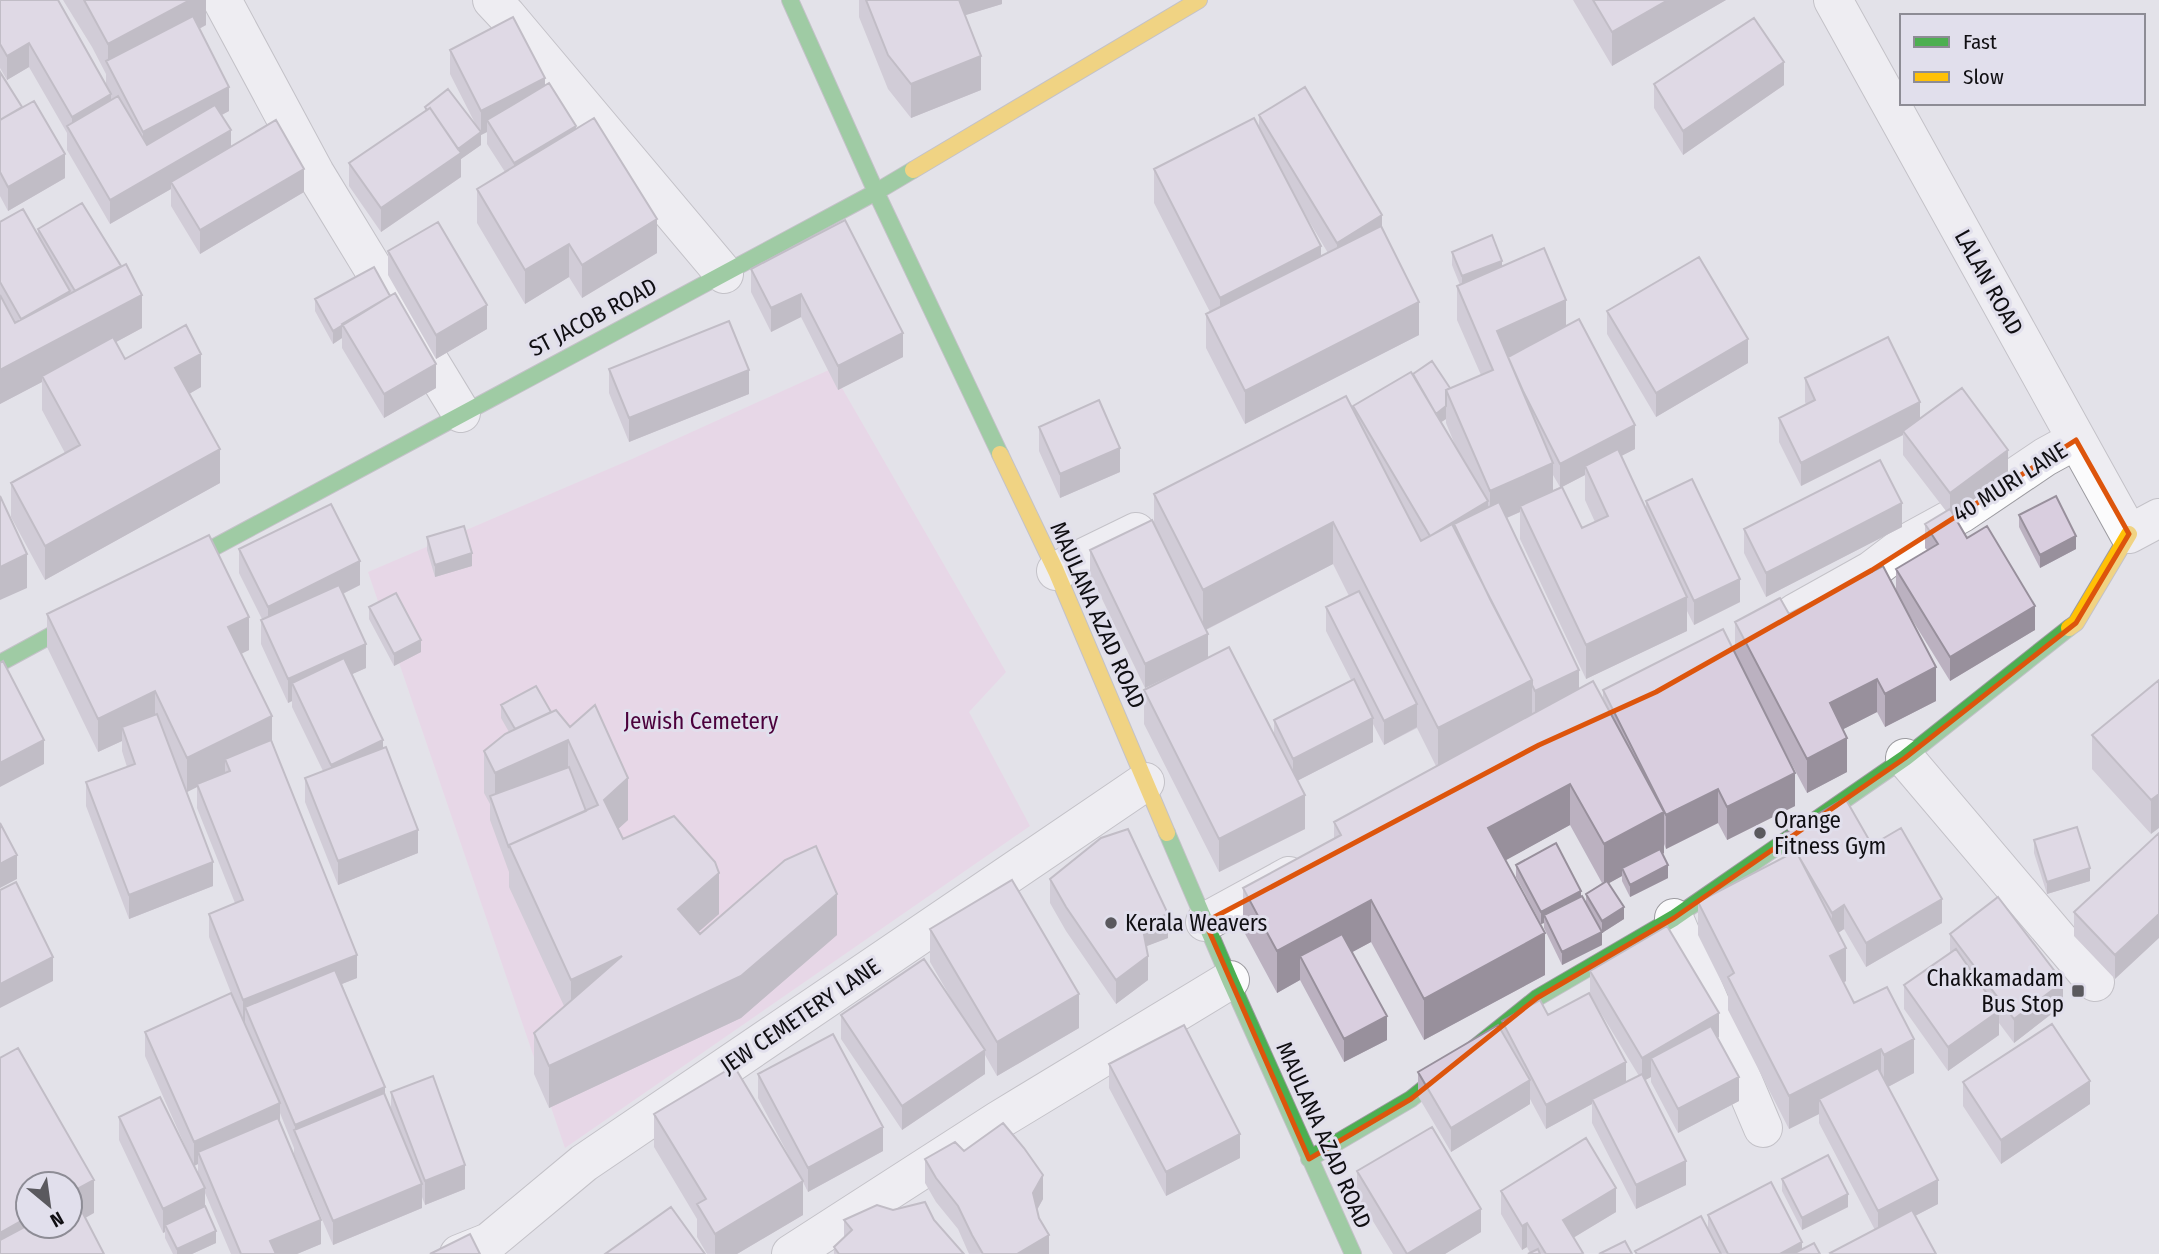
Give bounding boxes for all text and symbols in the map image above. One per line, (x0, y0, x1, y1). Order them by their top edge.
legend (1900, 14, 2145, 105)
text: Fast (1963, 29, 1997, 55)
text: Slow (1963, 64, 2004, 90)
street label: LALAN ROAD (1949, 225, 2029, 339)
street label: ST JACOB ROAD (524, 272, 662, 362)
street label: 40 MURI LANE (1948, 436, 2072, 528)
street label: MAULANA AZAD ROAD (1044, 517, 1152, 713)
park label: Jewish Cemetery (624, 707, 779, 735)
place label: Orange Fitness Gym (1774, 806, 1886, 860)
marker: Orange Fitness Gym (1752, 825, 1768, 841)
place label: Kerala Weavers (1125, 909, 1267, 937)
marker: Kerala Weavers (1103, 915, 1119, 931)
street label: JEW CEMETERY LANE (715, 952, 885, 1080)
place label: Chakkamadam Bus Stop (1927, 964, 2064, 1018)
marker: Chakkamadam Bus Stop (2070, 983, 2086, 999)
street label: MAULANA AZAD ROAD (1270, 1037, 1378, 1233)
north arrow (14, 1170, 84, 1240)
text: N (46, 1207, 68, 1232)

